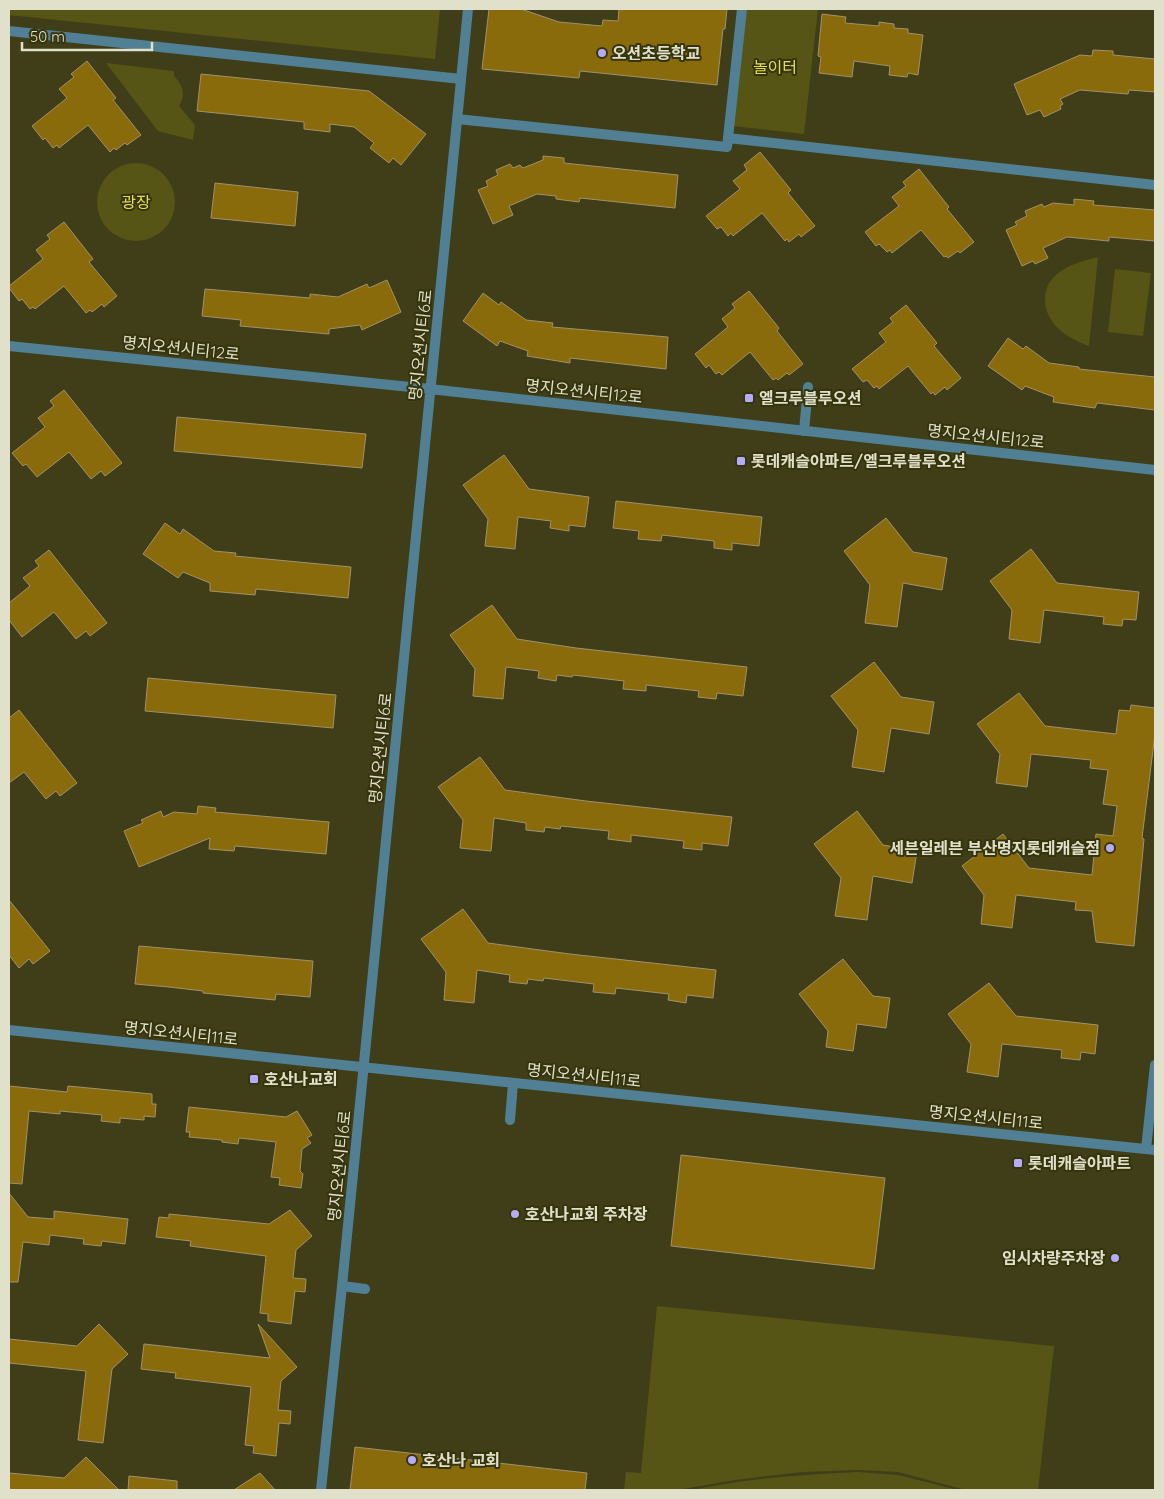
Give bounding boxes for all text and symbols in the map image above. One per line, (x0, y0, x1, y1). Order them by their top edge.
scale bar (22, 20, 152, 52)
text: 50 m (30, 27, 65, 46)
place label: 오션초등학교 (612, 43, 701, 63)
marker: 오션초등학교 (596, 47, 608, 59)
park label: 놀이터 (753, 57, 797, 77)
park label: 광장 (121, 192, 151, 212)
street label: 명지오션시티6로 (404, 288, 436, 402)
street label: 명지오션시티12로 (121, 332, 241, 364)
street label: 명지오션시티12로 (524, 375, 644, 407)
place label: 엘크루블루오션 (759, 388, 862, 408)
marker: 엘크루블루오션 (743, 392, 755, 404)
street label: 명지오션시티12로 (926, 420, 1046, 452)
place label: 롯데캐슬아파트/엘크루블루오션 (751, 451, 966, 471)
marker: 롯데캐슬아파트/엘크루블루오션 (735, 455, 747, 467)
street label: 명지오션시티6로 (364, 691, 396, 805)
place label: 세븐일레븐 부산명지롯데캐슬점 (889, 838, 1100, 858)
marker: 세븐일레븐 부산명지롯데캐슬점 (1104, 842, 1116, 854)
street label: 명지오션시티11로 (123, 1017, 239, 1049)
street label: 명지오션시티11로 (526, 1059, 642, 1091)
place label: 호산나교회 (264, 1069, 338, 1089)
marker: 호산나교회 (248, 1073, 260, 1085)
street label: 명지오션시티11로 (928, 1101, 1044, 1133)
street label: 명지오션시티6로 (323, 1109, 355, 1223)
place label: 롯데캐슬아파트 (1028, 1153, 1131, 1173)
marker: 롯데캐슬아파트 (1012, 1157, 1024, 1169)
place label: 호산나교회 주차장 (525, 1204, 648, 1224)
marker: 호산나교회 주차장 (509, 1208, 521, 1220)
place label: 임시차량주차장 (1002, 1248, 1105, 1268)
marker: 임시차량주차장 (1109, 1252, 1121, 1264)
place label: 호산나 교회 (422, 1450, 500, 1470)
marker: 호산나 교회 (406, 1454, 418, 1466)

